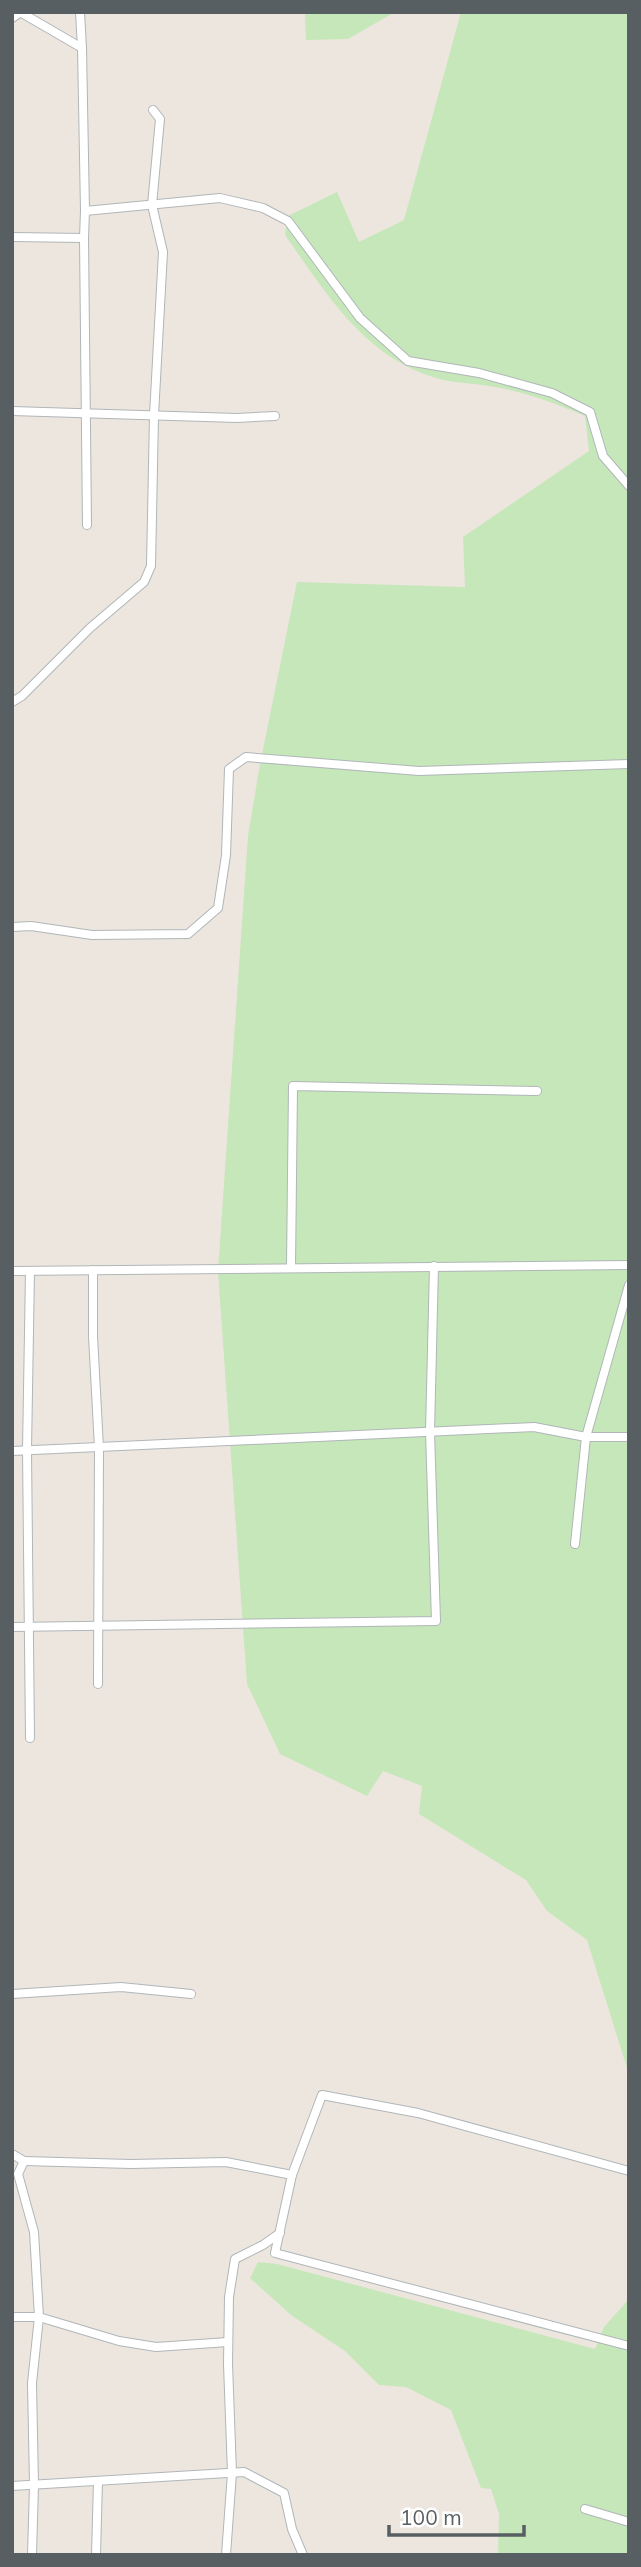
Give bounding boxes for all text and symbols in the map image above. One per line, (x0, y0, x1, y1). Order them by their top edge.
scale bar (389, 2494, 524, 2538)
text: 100 m (400, 2504, 462, 2530)

